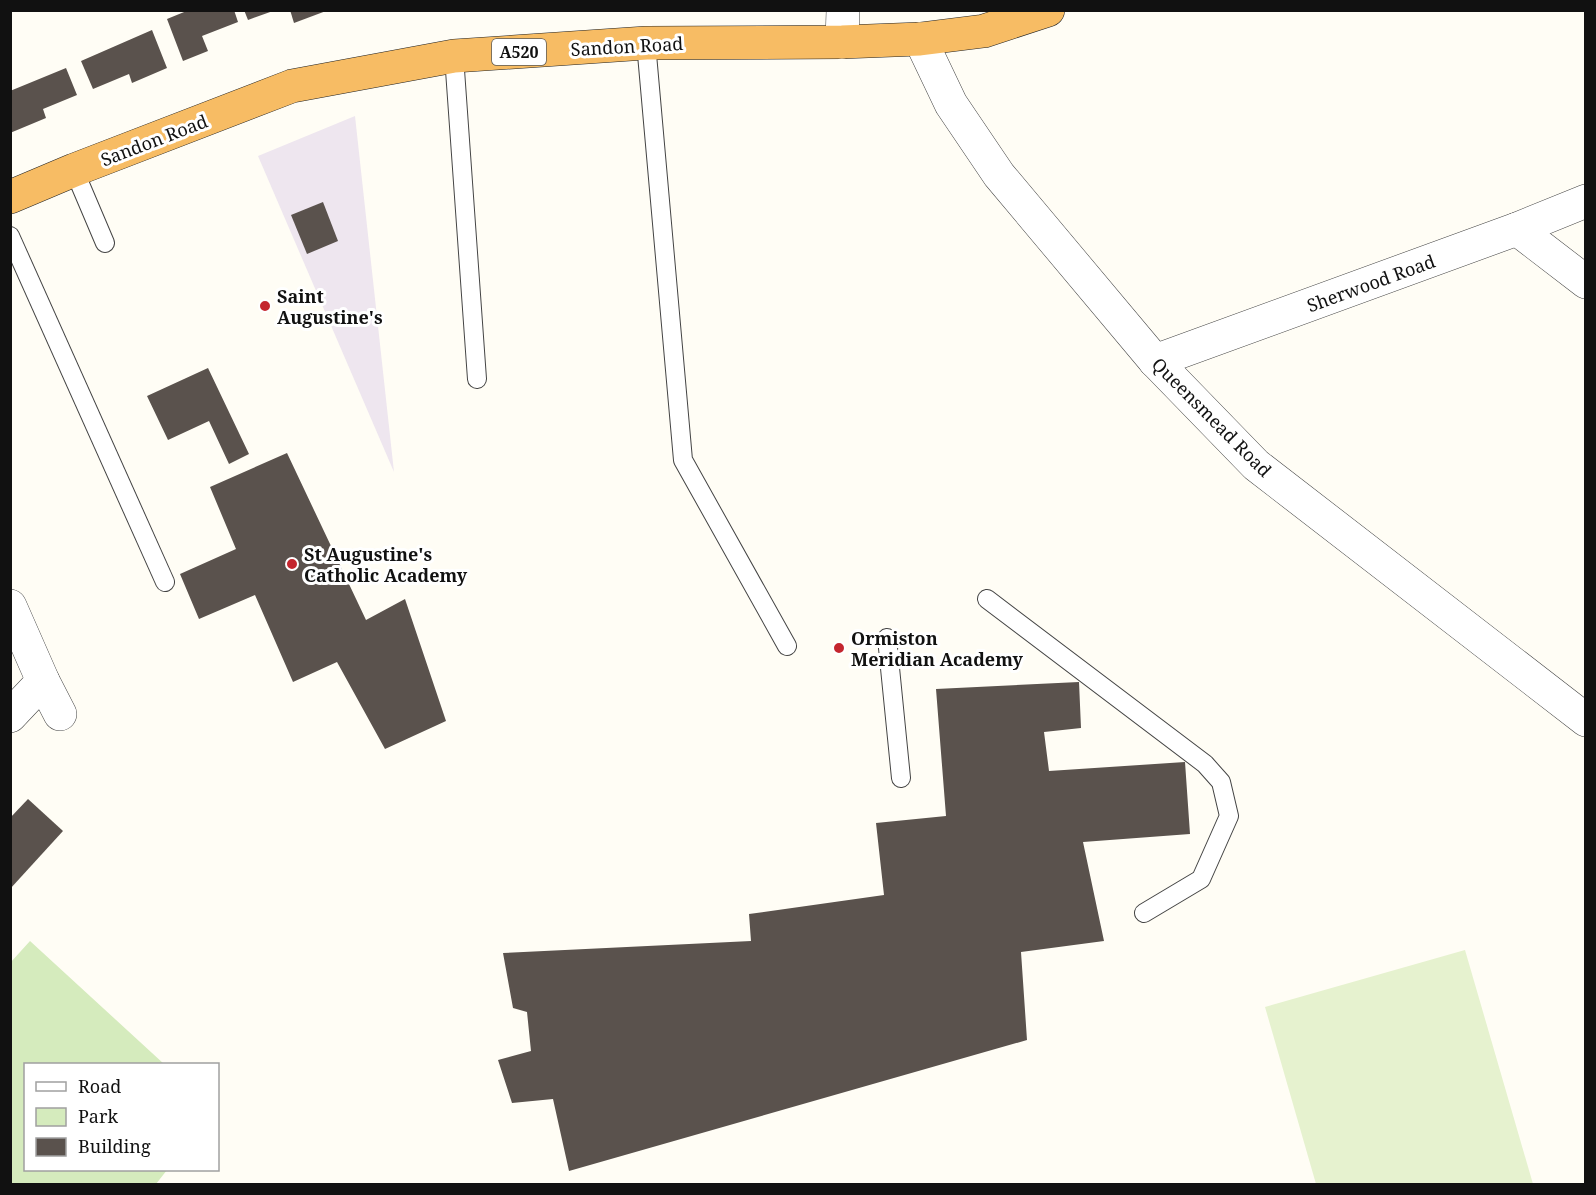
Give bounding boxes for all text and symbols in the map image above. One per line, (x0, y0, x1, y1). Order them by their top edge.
street label: Sandon Road (570, 31, 684, 61)
road number: A520 (492, 39, 546, 65)
street label: Sandon Road (97, 109, 211, 171)
street label: Sherwood Road (1304, 249, 1438, 317)
place label: Saint Augustine's (277, 284, 383, 329)
marker: Saint Augustine's (258, 299, 272, 313)
street label: Queensmead Road (1147, 352, 1277, 482)
place label: St Augustine's Catholic Academy (304, 542, 468, 587)
marker: St Augustine's Catholic Academy (285, 557, 299, 571)
place label: Ormiston Meridian Academy (851, 626, 1024, 671)
marker: Ormiston Meridian Academy (832, 641, 846, 655)
legend (24, 1063, 219, 1171)
text: Road (78, 1074, 121, 1098)
text: Park (78, 1104, 118, 1128)
text: Building (78, 1134, 151, 1158)

